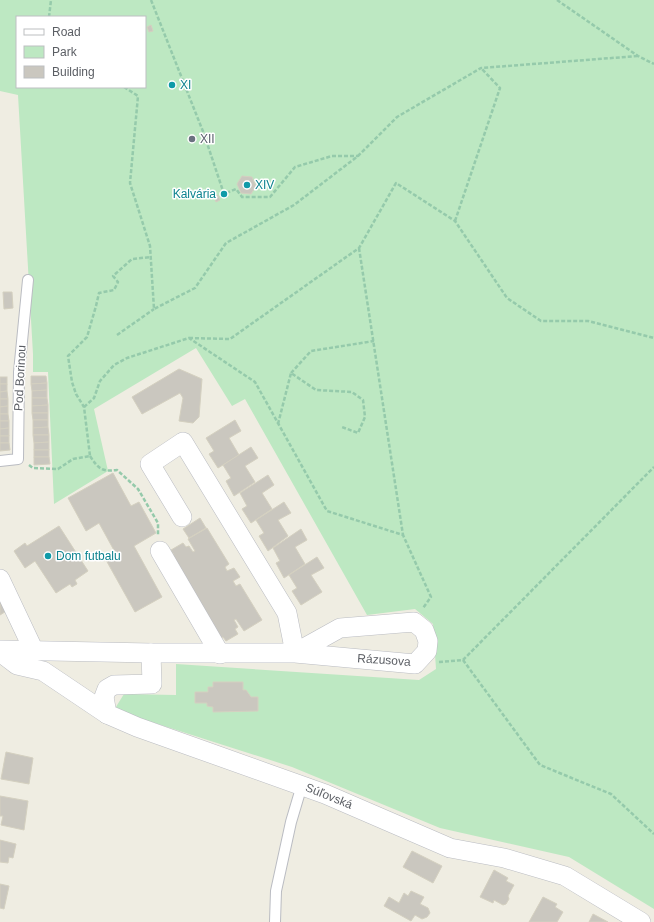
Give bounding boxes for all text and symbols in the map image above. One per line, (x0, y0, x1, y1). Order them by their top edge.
legend (16, 16, 146, 88)
text: Road (52, 25, 81, 39)
text: Park (52, 45, 78, 59)
text: Building (52, 65, 95, 79)
place label: XI (180, 78, 191, 92)
marker: XI (167, 80, 177, 90)
place label: XII (200, 132, 215, 146)
marker: XII (187, 134, 197, 144)
place label: XIV (255, 178, 274, 192)
marker: XIV (242, 180, 252, 190)
place label: Kalvária (173, 187, 216, 201)
marker: Kalvária (219, 189, 229, 199)
street label: Pod Borinou (11, 345, 29, 411)
place label: Dom futbalu (56, 549, 121, 563)
marker: Dom futbalu (43, 551, 53, 561)
street label: Rázusova (357, 651, 411, 669)
street label: Súľovská (303, 780, 355, 812)

